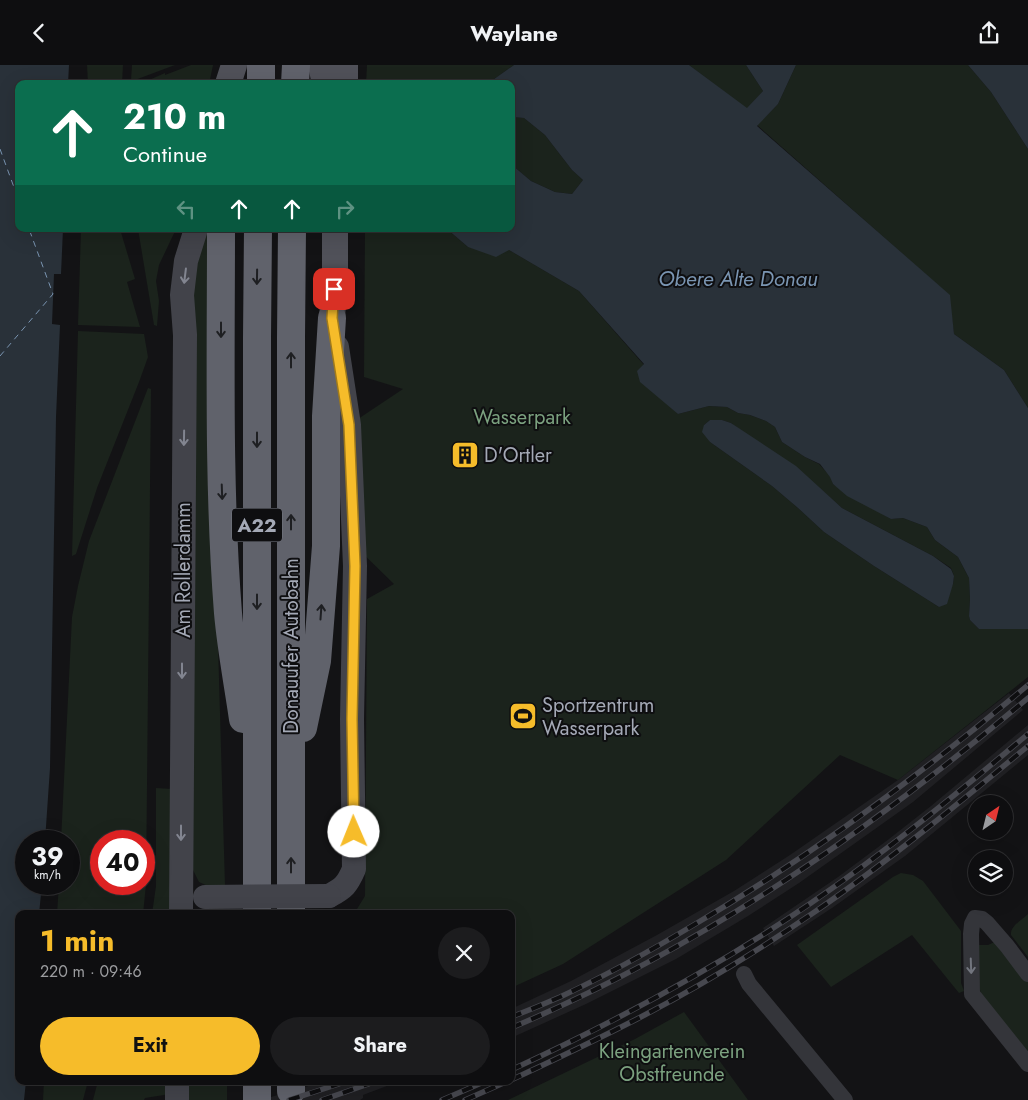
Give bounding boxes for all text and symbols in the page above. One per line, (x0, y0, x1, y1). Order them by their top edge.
text: Waylane (470, 17, 558, 49)
icon: back (25, 19, 53, 47)
icon: share (975, 19, 1003, 47)
text: 210 m (123, 92, 226, 142)
icon: ahead (40, 100, 105, 165)
text: Continue (123, 138, 207, 170)
icon: left (172, 195, 200, 223)
icon: ahead (225, 195, 253, 223)
icon: ahead (278, 195, 306, 223)
icon: right (331, 195, 359, 223)
water label: Obere Alte Donau (658, 264, 818, 294)
one-way arrow (179, 268, 189, 284)
pin (313, 268, 355, 310)
one-way arrow (252, 269, 262, 285)
icon: arrive (320, 275, 348, 303)
one-way arrow (216, 322, 226, 338)
one-way arrow (286, 352, 296, 368)
park label: Wasserpark (473, 403, 571, 432)
one-way arrow (179, 430, 189, 446)
one-way arrow (252, 432, 262, 448)
building icon: D'Ortler (450, 440, 480, 470)
place label: D'Ortler (484, 441, 552, 470)
one-way arrow (217, 484, 227, 500)
street label: Am Rollerdamm (169, 502, 198, 638)
road number: A22 (232, 509, 282, 541)
one-way arrow (286, 515, 296, 531)
street label: Donauufer Autobahn (277, 558, 306, 734)
one-way arrow (252, 594, 262, 610)
one-way arrow (316, 605, 326, 621)
one-way arrow (177, 662, 187, 678)
place label: Sportzentrum Wasserpark (542, 691, 654, 743)
sports icon: Sportzentrum Wasserpark (508, 701, 538, 731)
north arrow (968, 795, 1012, 840)
map controls (968, 795, 1013, 895)
position arrow (327, 805, 379, 857)
one-way arrow (177, 825, 186, 841)
speed limit sign: 40 (90, 830, 155, 895)
text: 39 (31, 838, 64, 874)
button: layers (968, 850, 1013, 895)
one-way arrow (286, 857, 296, 874)
text: km/h (34, 866, 61, 884)
text: 1 min (40, 919, 114, 962)
button: close (438, 927, 490, 979)
one-way arrow (967, 958, 976, 974)
text: 220 m · 09:46 (40, 960, 142, 983)
button: Exit (40, 1017, 260, 1075)
button: Share (270, 1017, 490, 1075)
park label: Kleingartenverein Obstfreunde (599, 1037, 745, 1089)

